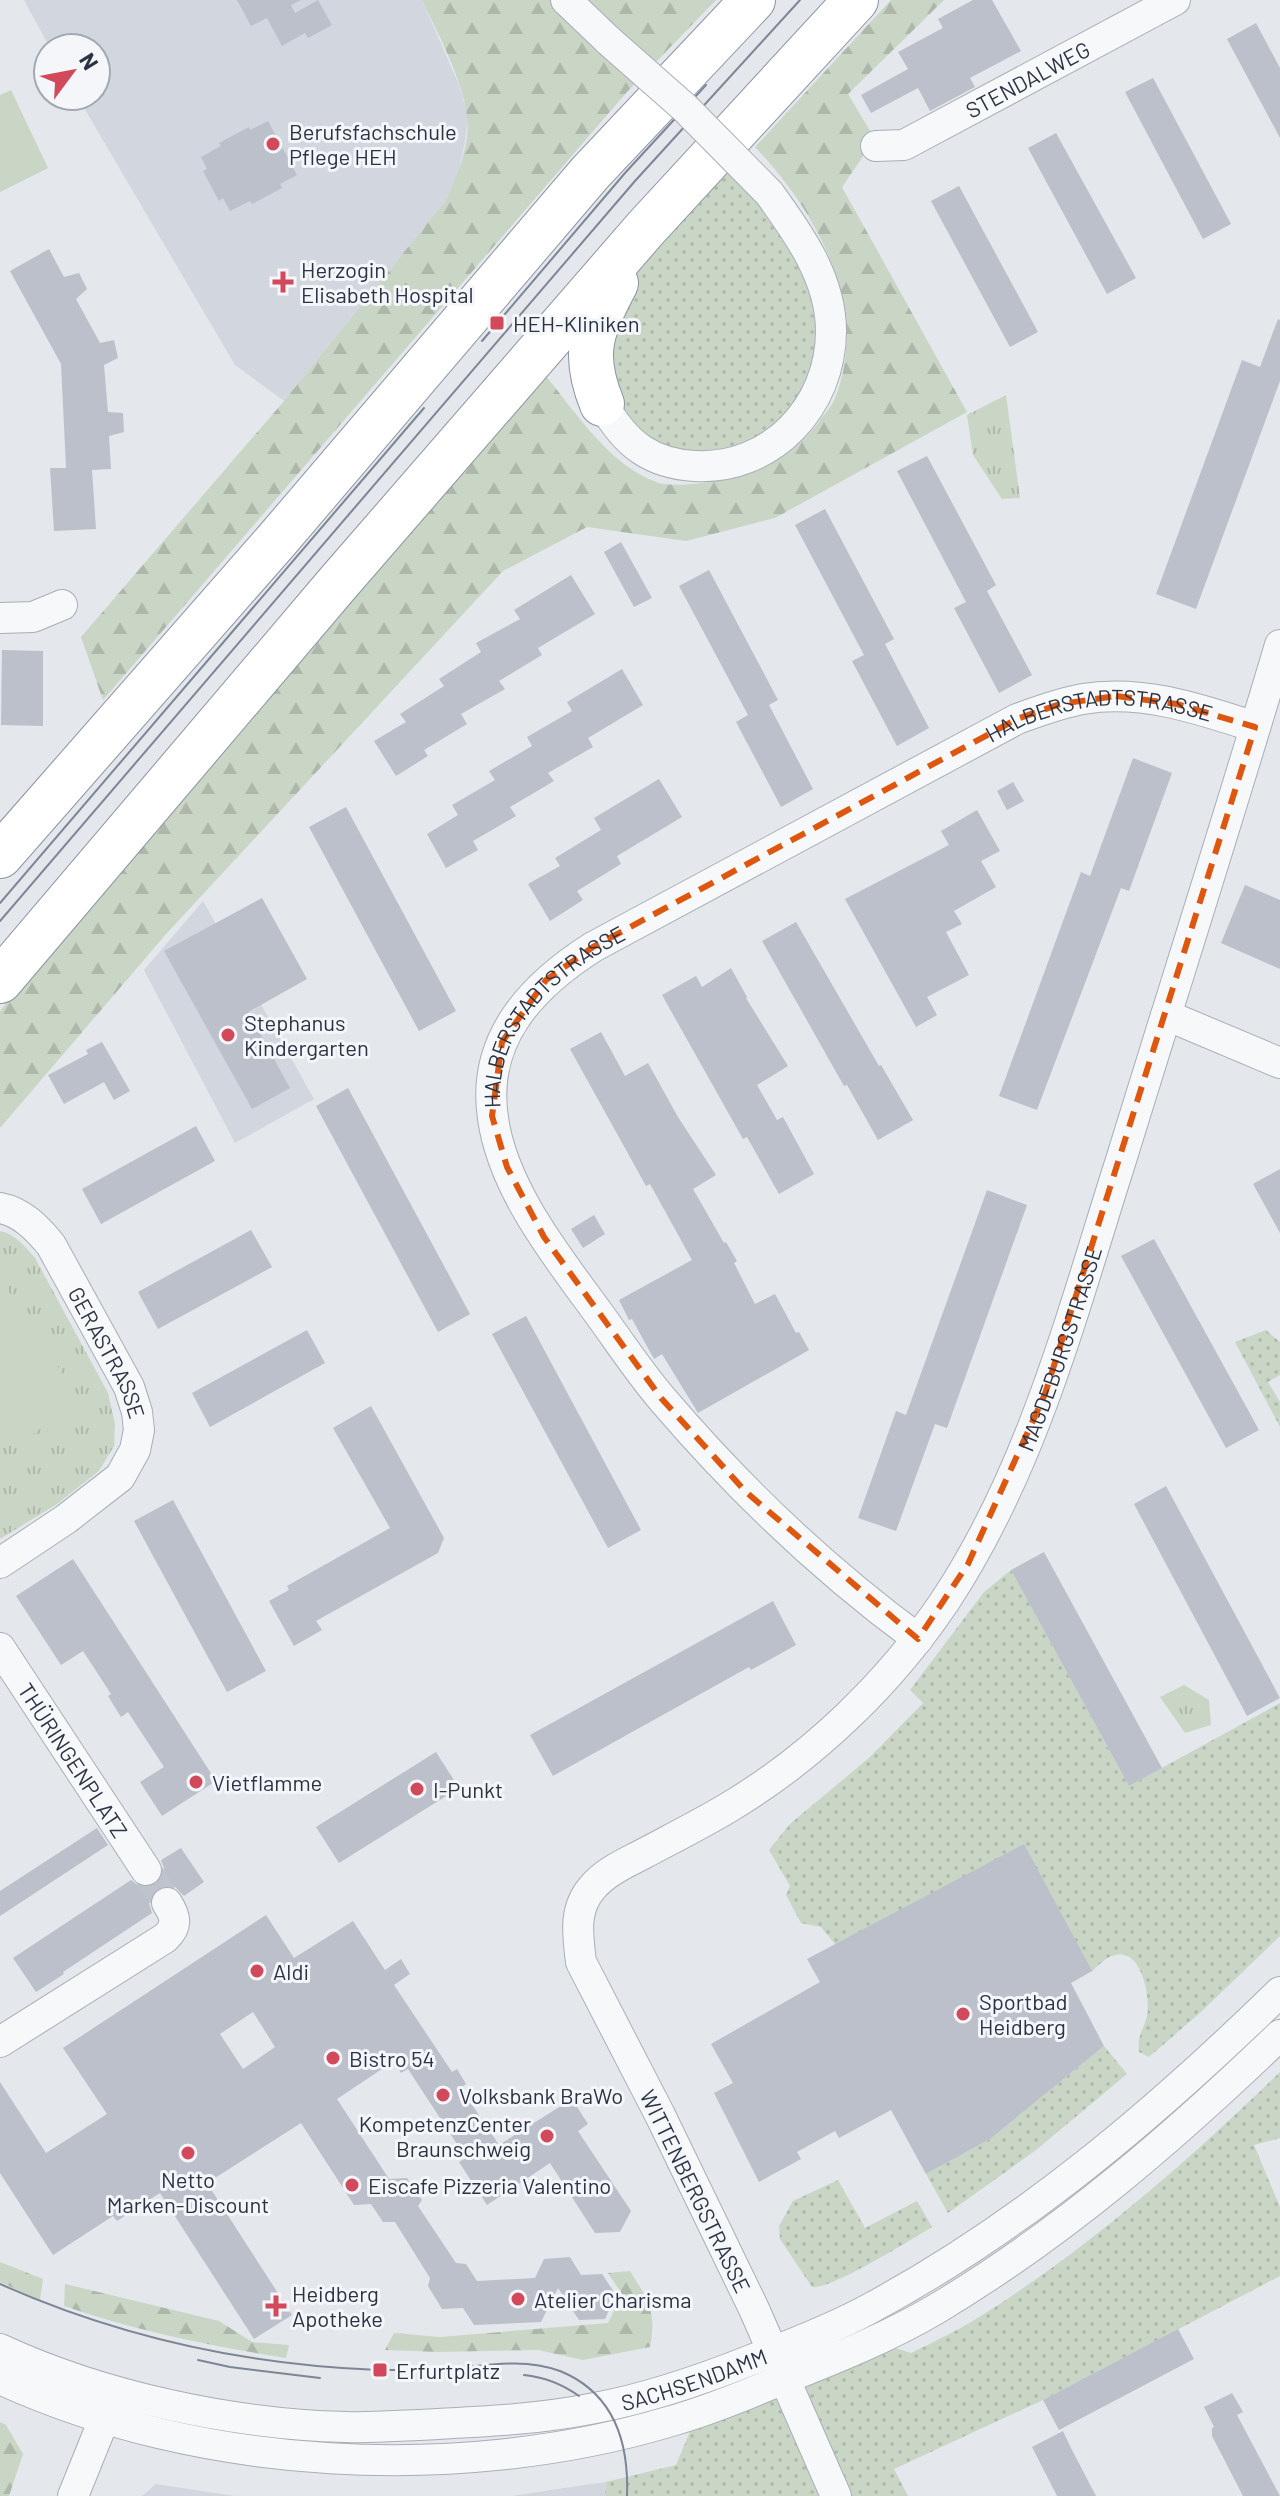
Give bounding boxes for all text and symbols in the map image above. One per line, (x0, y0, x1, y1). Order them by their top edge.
north arrow (32, 32, 112, 112)
street label: STENDALWEG (961, 35, 1094, 123)
text: N (75, 48, 105, 74)
place label: Berufsfachschule Pflege HEH (289, 118, 457, 169)
marker: Berufsfachschule Pflege HEH (264, 135, 282, 153)
place label: Herzogin Elisabeth Hospital (301, 256, 474, 307)
marker: Herzogin Elisabeth Hospital (272, 271, 294, 293)
place label: HEH-Kliniken (513, 310, 640, 336)
marker: HEH-Kliniken (488, 314, 506, 332)
street label: HALBERSTADTSTRASSE (981, 683, 1216, 747)
street label: HALBERSTADTSTRASSE (478, 920, 629, 1109)
place label: Stephanus Kindergarten (244, 1009, 369, 1060)
marker: Stephanus Kindergarten (219, 1026, 237, 1044)
street label: MAGDEBURGSTRASSE (1012, 1243, 1106, 1455)
street label: GERASTRASSE (63, 1282, 151, 1421)
street label: THÜRINGENPLATZ (13, 1678, 134, 1842)
place label: Vietflamme (212, 1769, 322, 1795)
marker: Vietflamme (187, 1773, 205, 1791)
place label: I-Punkt (433, 1776, 503, 1802)
marker: I-Punkt (408, 1780, 426, 1798)
place label: Aldi (273, 1958, 309, 1984)
marker: Aldi (248, 1962, 266, 1980)
place label: Sportbad Heidberg (979, 1988, 1067, 2039)
marker: Sportbad Heidberg (954, 2005, 972, 2023)
place label: Bistro 54 (349, 2045, 435, 2071)
marker: Bistro 54 (324, 2049, 342, 2067)
place label: Volksbank BraWo (459, 2082, 623, 2108)
street label: WITTENBERGSTRASSE (635, 2085, 757, 2297)
marker: Volksbank BraWo (434, 2086, 452, 2104)
place label: KompetenzCenter Braunschweig (359, 2110, 531, 2161)
marker: KompetenzCenter Braunschweig (538, 2127, 556, 2145)
marker: Netto Marken-Discount (179, 2144, 197, 2162)
place label: Netto Marken-Discount (107, 2166, 269, 2217)
place label: Eiscafe Pizzeria Valentino (368, 2172, 611, 2198)
marker: Eiscafe Pizzeria Valentino (343, 2176, 361, 2194)
place label: Heidberg Apotheke (292, 2280, 383, 2331)
place label: Atelier Charisma (534, 2286, 691, 2312)
marker: Atelier Charisma (509, 2290, 527, 2308)
marker: Heidberg Apotheke (267, 2297, 285, 2315)
street label: SACHSENDAMM (618, 2342, 770, 2415)
place label: Erfurtplatz (396, 2357, 500, 2383)
marker: Erfurtplatz (371, 2361, 389, 2379)

